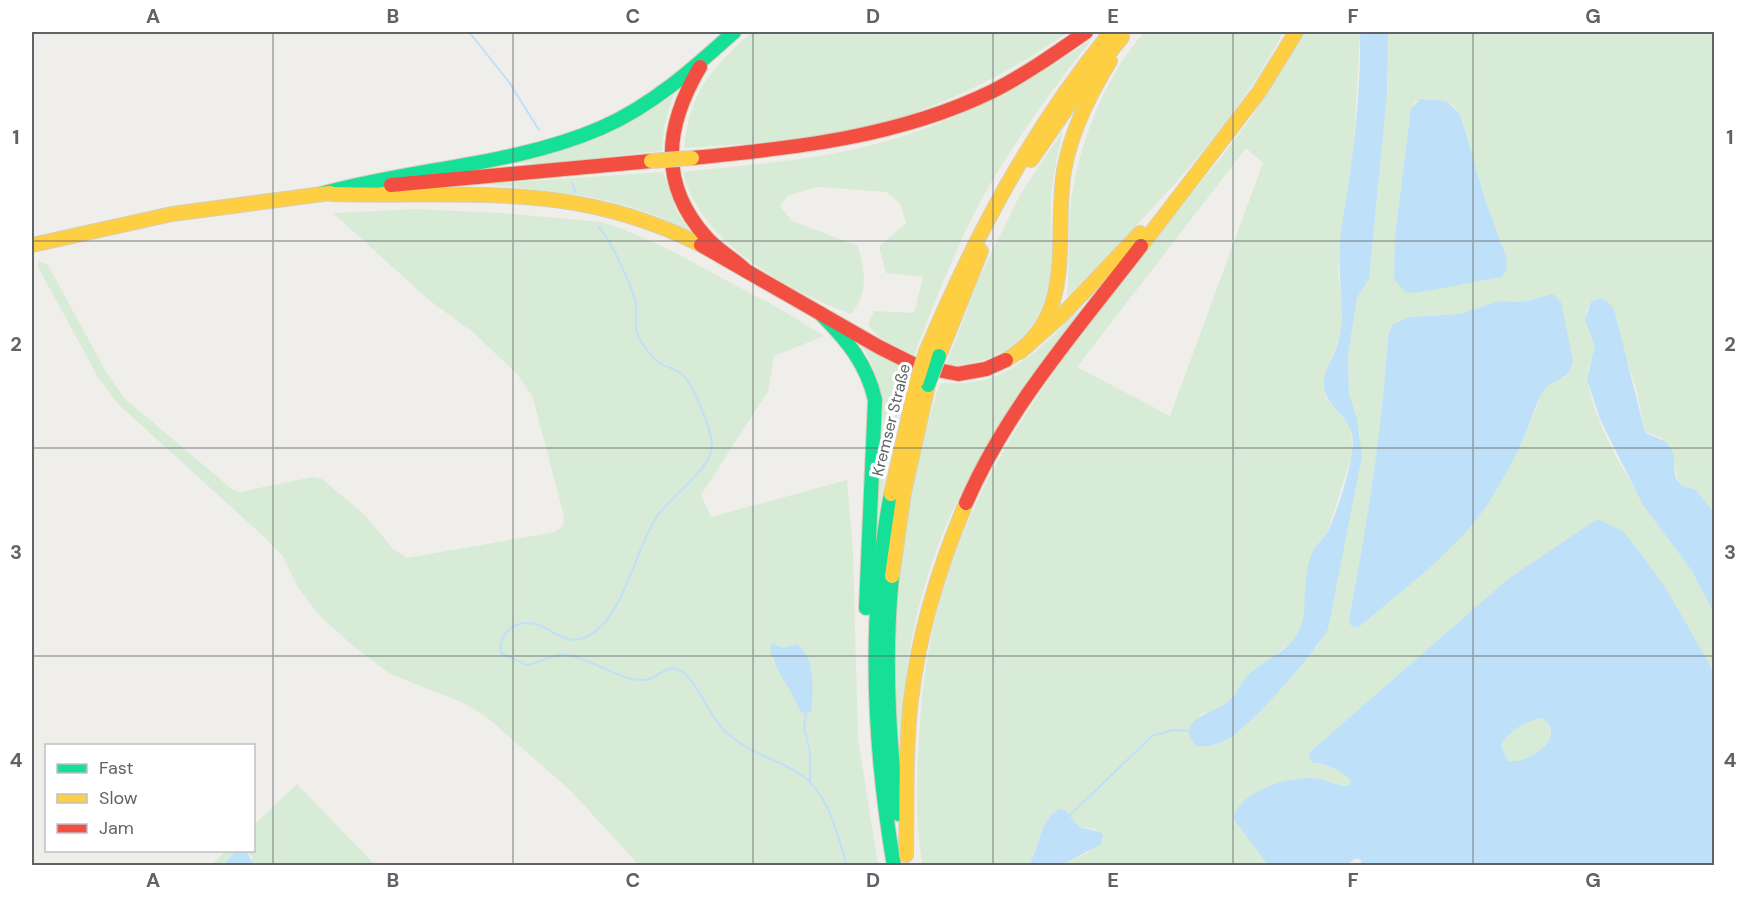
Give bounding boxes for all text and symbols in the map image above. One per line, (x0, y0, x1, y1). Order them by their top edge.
text: A (146, 3, 160, 29)
text: B (387, 3, 399, 29)
text: C (626, 3, 640, 29)
text: D (866, 3, 880, 29)
text: E (1107, 3, 1119, 29)
text: F (1347, 3, 1359, 29)
text: G (1585, 3, 1601, 29)
text: 1 (12, 124, 20, 150)
text: 1 (1726, 124, 1734, 150)
text: 2 (10, 331, 22, 357)
text: 2 (1724, 331, 1736, 357)
street label: Kremser Straße (867, 362, 915, 478)
text: 3 (10, 539, 22, 565)
text: 3 (1724, 539, 1736, 565)
legend (45, 744, 255, 852)
text: 4 (10, 747, 23, 773)
text: 4 (1724, 747, 1737, 773)
text: Fast (99, 756, 134, 780)
text: Slow (99, 786, 138, 810)
text: Jam (99, 816, 134, 840)
text: A (146, 867, 160, 893)
text: B (387, 867, 399, 893)
text: C (626, 867, 640, 893)
text: D (866, 867, 880, 893)
text: E (1107, 867, 1119, 893)
text: F (1347, 867, 1359, 893)
text: G (1585, 867, 1601, 893)

